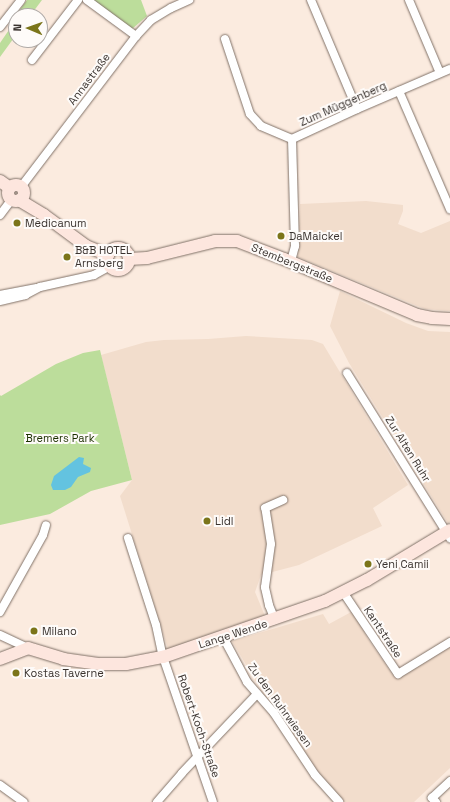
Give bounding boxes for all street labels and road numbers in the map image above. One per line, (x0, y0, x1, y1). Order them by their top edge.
street label: Annastraße (65, 51, 113, 107)
street label: Zum Müggenberg (298, 79, 388, 129)
street label: Stembergstraße (249, 241, 335, 285)
street label: Zur Alten Ruhr (382, 414, 434, 484)
street label: Kantstraße (361, 604, 405, 660)
street label: Lange Wende (197, 617, 269, 651)
street label: Zu den Ruhrwiesen (245, 660, 315, 750)
street label: Robert-Koch-Straße (175, 673, 223, 779)

